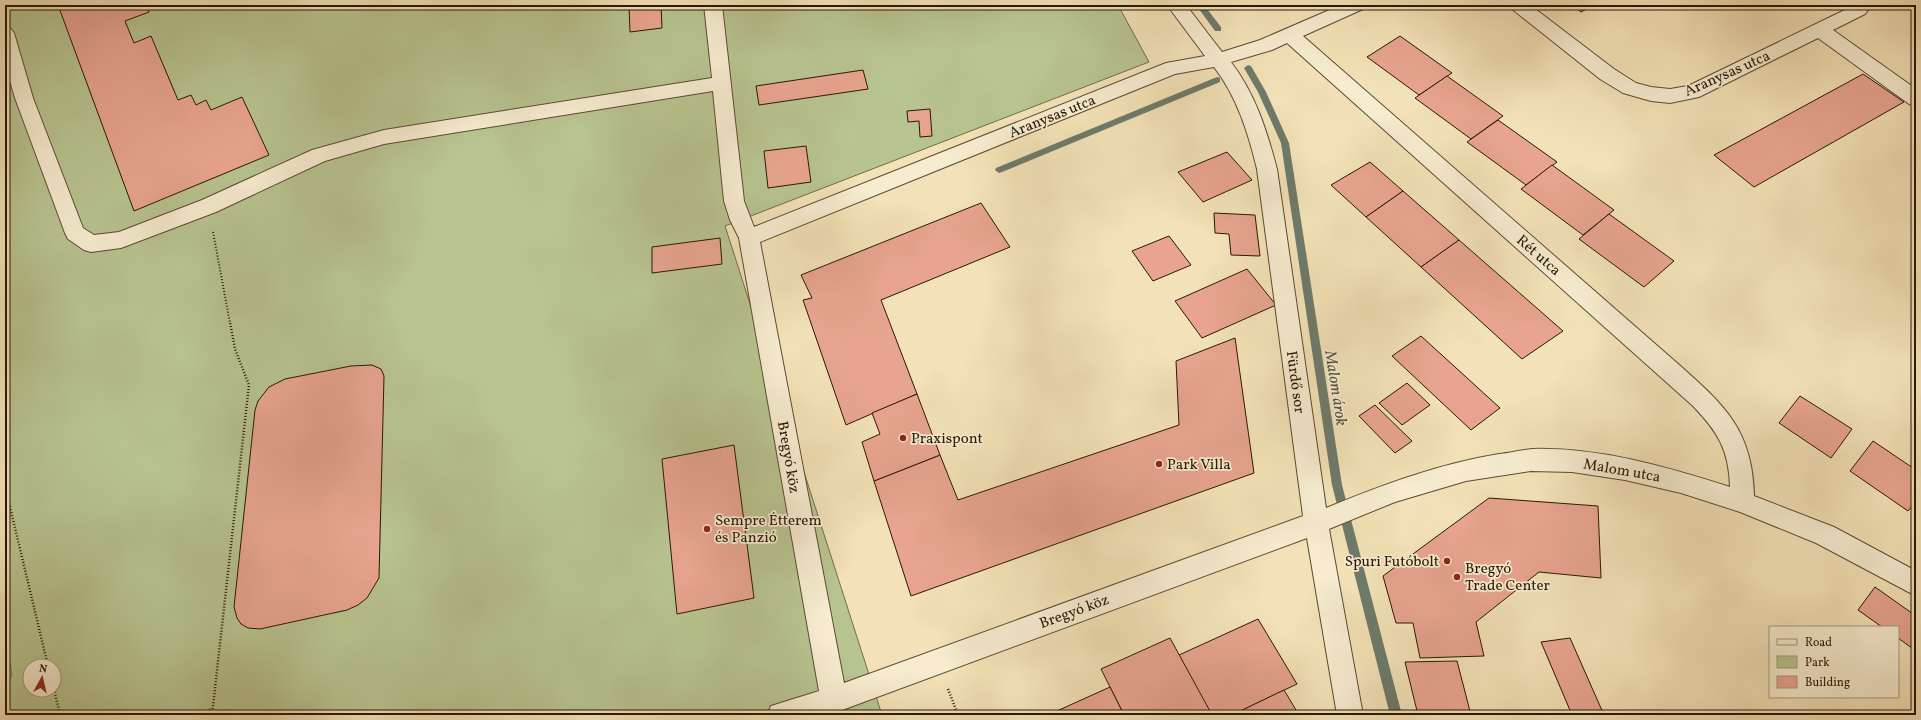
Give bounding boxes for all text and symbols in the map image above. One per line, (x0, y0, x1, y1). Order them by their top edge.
street label: Aranysas utca (1681, 46, 1774, 103)
street label: Aranysas utca (1006, 90, 1099, 144)
street label: Rét utca (1511, 231, 1565, 281)
water label: Malom árok (1318, 348, 1352, 428)
street label: Fürdő sor (1280, 350, 1309, 415)
street label: Bregyó köz (771, 420, 804, 495)
place label: Praxispont (911, 429, 983, 450)
marker: Praxispont (898, 433, 908, 443)
street label: Malom utca (1582, 454, 1662, 489)
place label: Park Villa (1167, 455, 1231, 476)
marker: Park Villa (1154, 459, 1164, 469)
place label: Sempre Étterem és Panzió (715, 511, 822, 549)
marker: Sempre Étterem és Panzió (702, 524, 712, 534)
place label: Spuri Futóbolt (1345, 552, 1439, 573)
marker: Spuri Futóbolt (1442, 556, 1452, 566)
place label: Bregyó Trade Center (1465, 559, 1550, 597)
marker: Bregyó Trade Center (1452, 572, 1462, 582)
street label: Bregyó köz (1037, 590, 1112, 635)
legend (1769, 626, 1899, 698)
text: Road (1805, 635, 1832, 651)
text: Park (1805, 655, 1830, 671)
north arrow (22, 658, 62, 698)
text: N (38, 662, 48, 678)
text: Building (1805, 675, 1850, 691)

